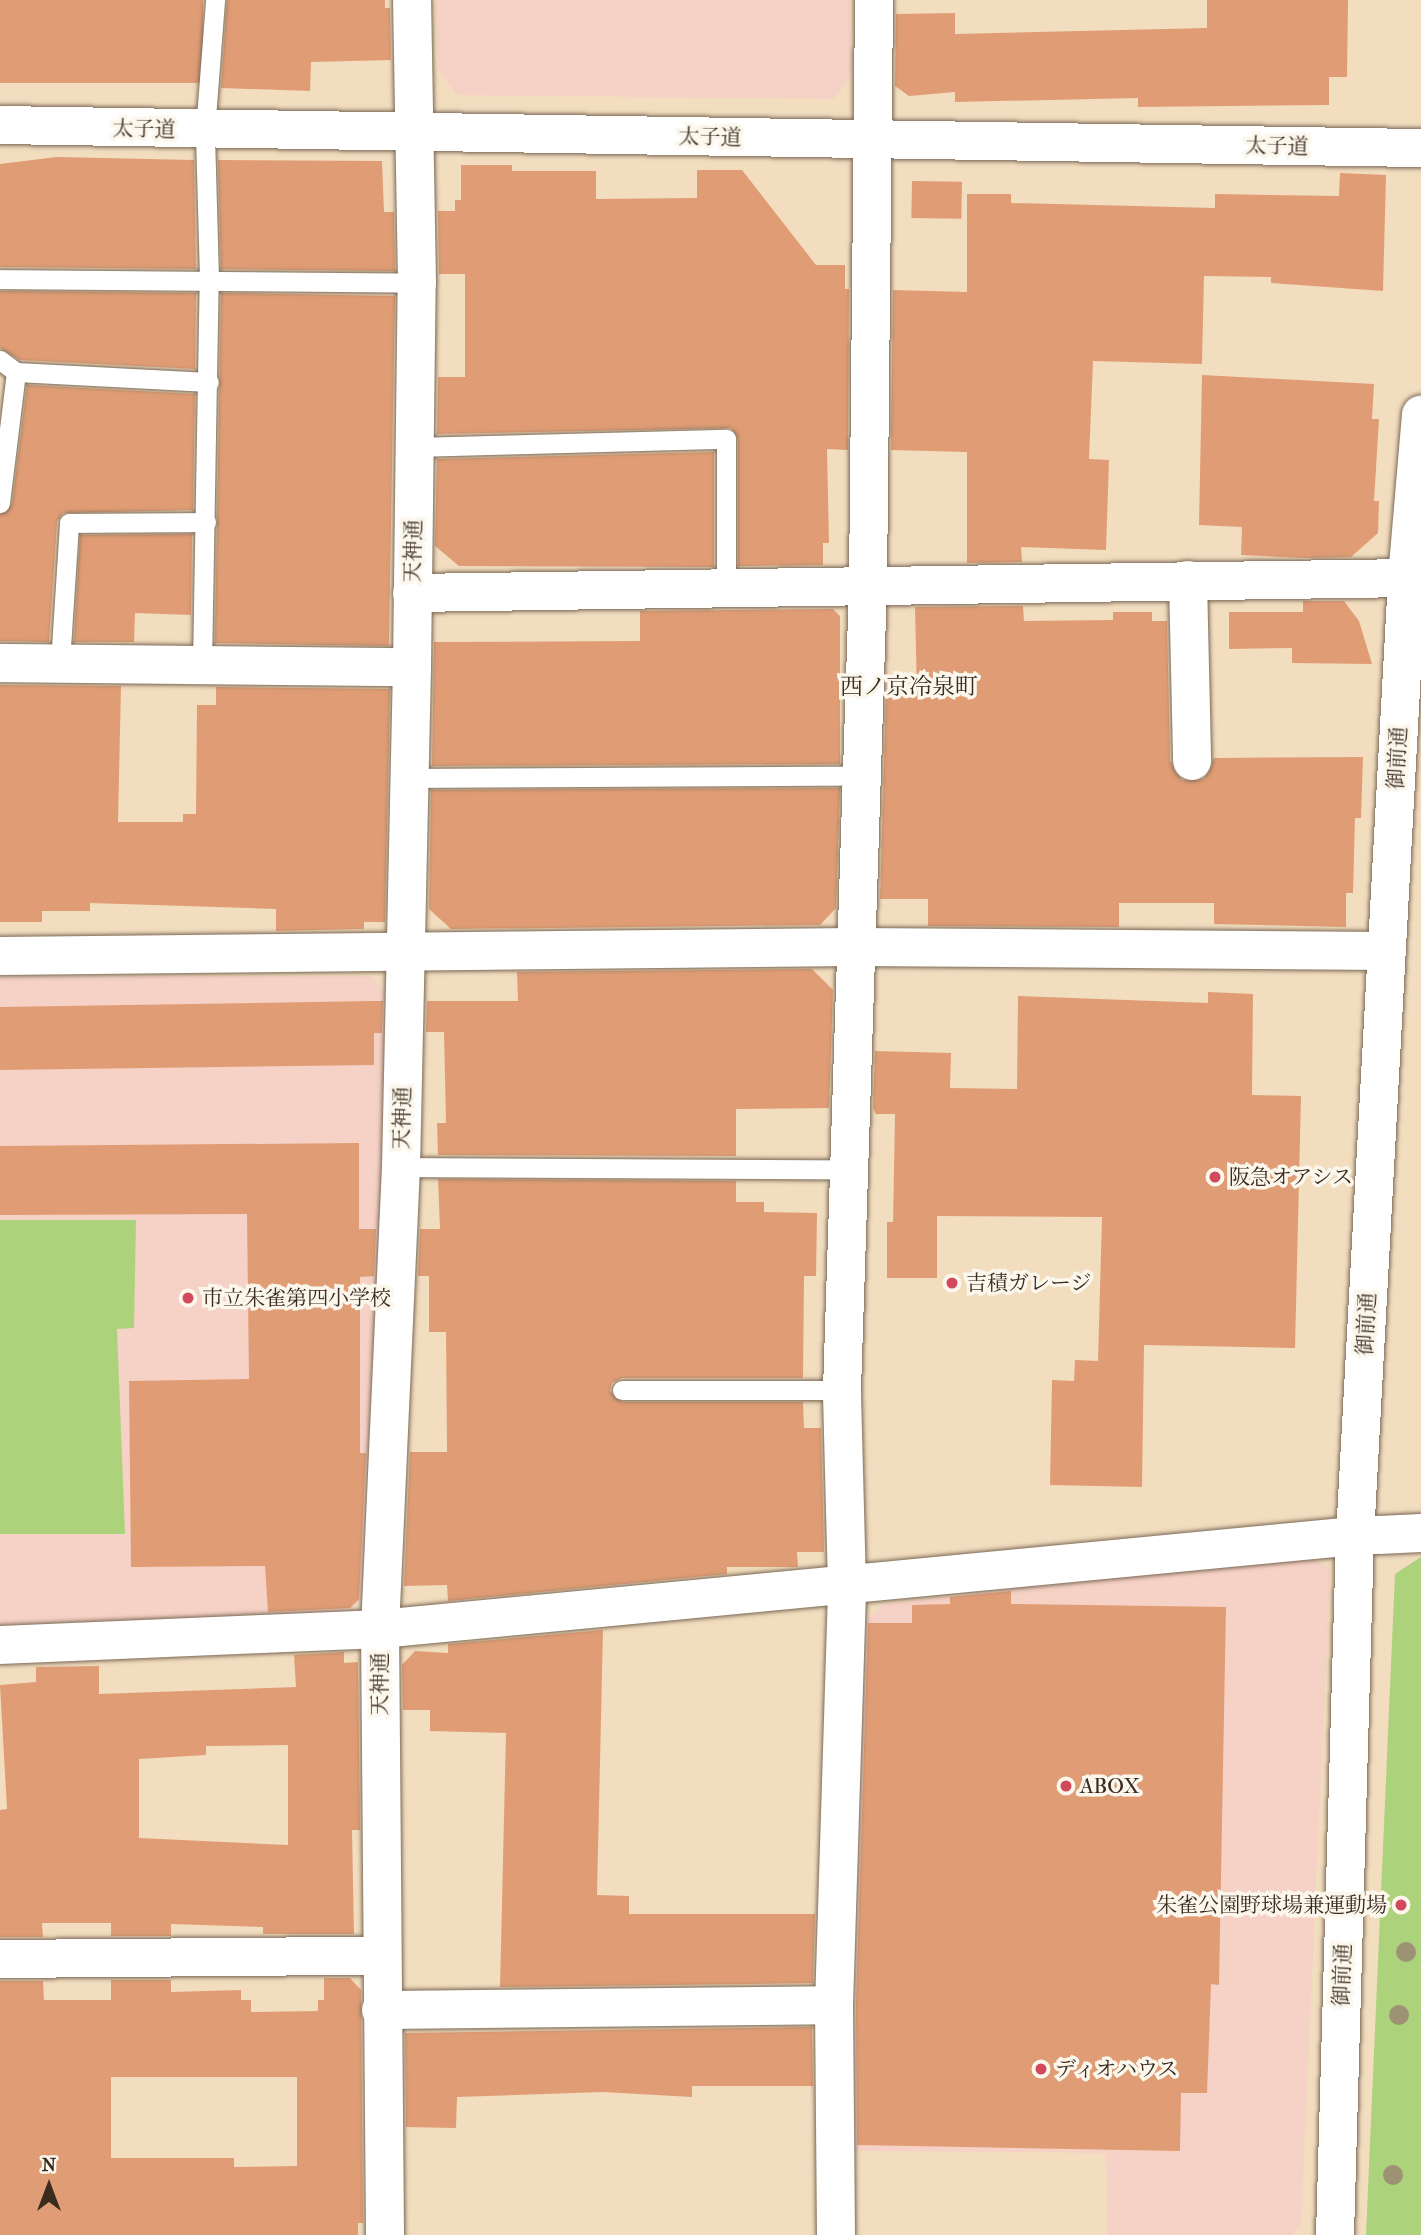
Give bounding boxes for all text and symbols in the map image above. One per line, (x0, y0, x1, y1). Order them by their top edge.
street label: 太子道 (112, 116, 176, 142)
street label: 太子道 (678, 124, 742, 150)
street label: 太子道 (1245, 133, 1309, 159)
street label: 天神通 (400, 519, 426, 583)
district label: 西ノ京冷泉町 (840, 673, 978, 701)
street label: 御前通 (1383, 726, 1411, 790)
street label: 天神通 (389, 1086, 415, 1150)
place label: 阪急オアシス (1229, 1164, 1355, 1190)
marker: 阪急オアシス (1207, 1169, 1223, 1185)
place label: 吉積ガレージ (966, 1270, 1092, 1296)
marker: 吉積ガレージ (944, 1275, 960, 1291)
place label: 市立朱雀第四小学校 (202, 1285, 391, 1311)
marker: 市立朱雀第四小学校 (180, 1290, 196, 1306)
street label: 御前通 (1352, 1292, 1380, 1356)
street label: 天神通 (367, 1653, 393, 1715)
place label: ABOX (1080, 1773, 1140, 1799)
marker: ABOX (1058, 1778, 1074, 1794)
place label: 朱雀公園野球場兼運動場 (1156, 1892, 1387, 1918)
marker: 朱雀公園野球場兼運動場 (1393, 1897, 1409, 1913)
street label: 御前通 (1328, 1943, 1356, 2007)
place label: ディオハウス (1055, 2056, 1181, 2082)
marker: ディオハウス (1033, 2061, 1049, 2077)
north arrow (14, 2151, 84, 2221)
text: N (42, 2154, 56, 2176)

